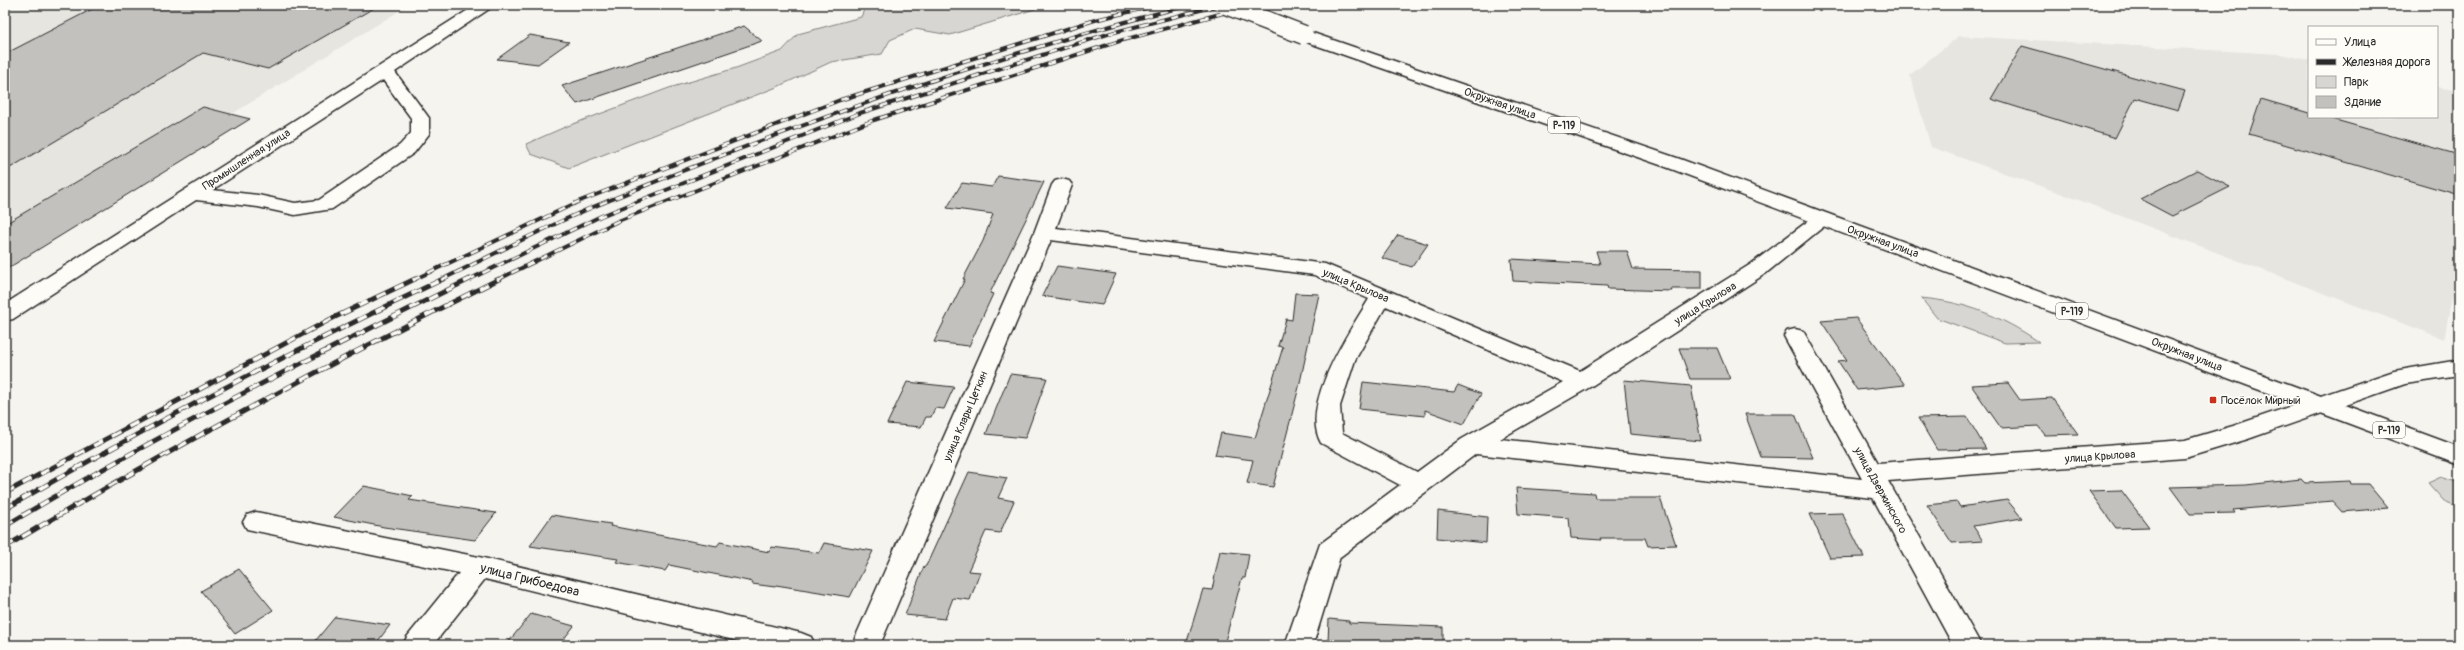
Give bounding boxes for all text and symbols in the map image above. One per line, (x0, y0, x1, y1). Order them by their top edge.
legend (2308, 26, 2438, 118)
text: Улица (2344, 35, 2376, 50)
text: Железная дорога (2342, 55, 2431, 70)
text: Парк (2344, 75, 2369, 90)
street label: Окружная улица (1462, 85, 1537, 122)
text: Здание (2344, 95, 2381, 110)
road number: Р-119 (1548, 117, 1580, 133)
street label: Промышленная улица (200, 126, 293, 193)
street label: Окружная улица (1845, 223, 1920, 260)
street label: улица Крылова (1320, 265, 1391, 305)
street label: улица Крылова (1671, 279, 1739, 328)
road number: Р-119 (2056, 303, 2088, 319)
street label: Окружная улица (2149, 335, 2224, 374)
street label: улица Клары Цеткин (940, 369, 990, 464)
place label: Посёлок Мирный (2221, 394, 2301, 407)
marker: Посёлок Мирный (2208, 395, 2218, 405)
road number: Р-119 (2373, 422, 2405, 438)
street label: улица Дзержинского (1851, 444, 1910, 536)
street label: улица Крылова (2063, 448, 2136, 466)
street label: улица Грибоедова (478, 560, 581, 600)

